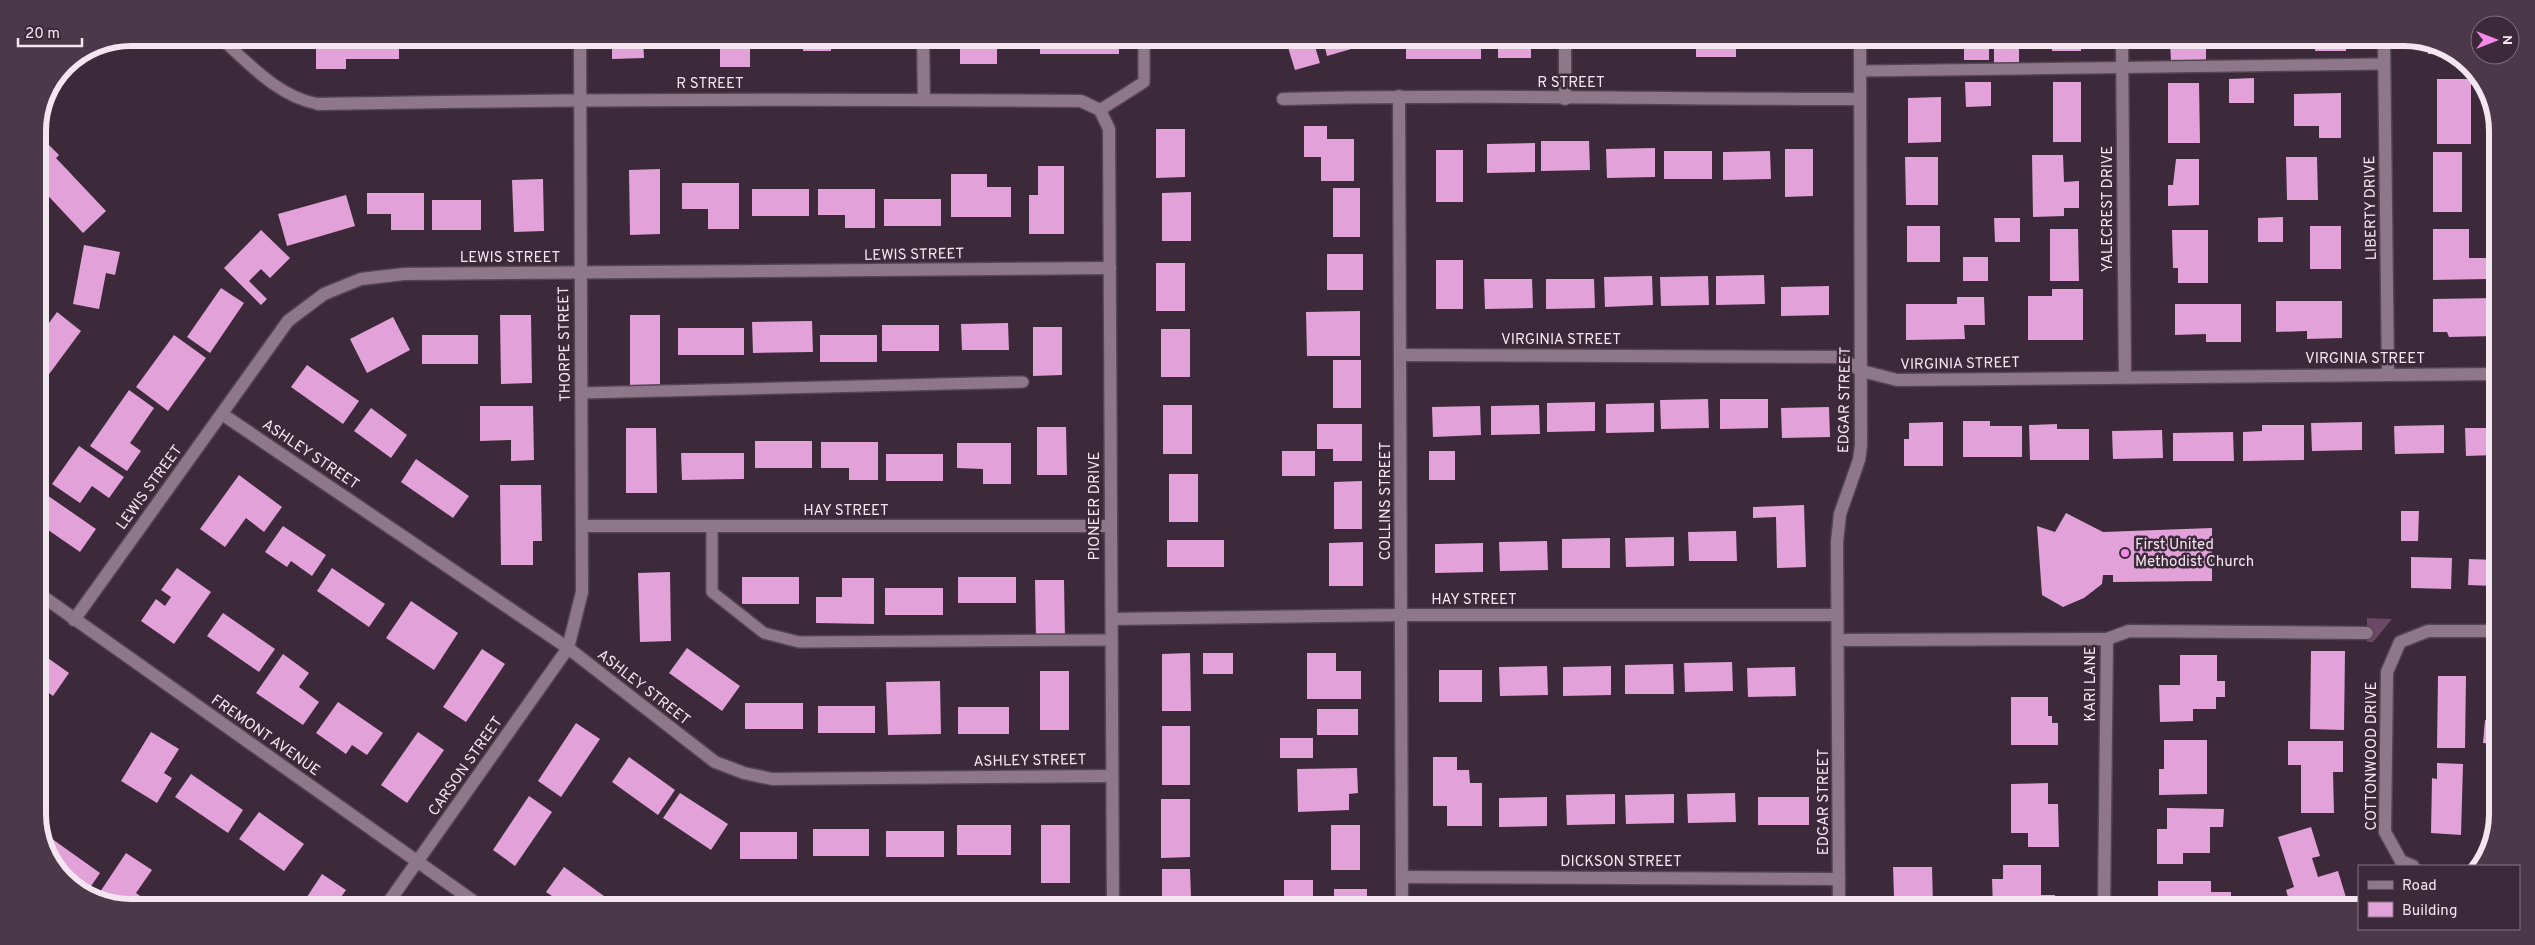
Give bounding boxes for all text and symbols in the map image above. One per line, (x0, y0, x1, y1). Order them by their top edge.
scale bar (18, 15, 81, 47)
north arrow (2470, 15, 2520, 65)
text: 20 m (25, 25, 60, 44)
text: N (2498, 35, 2515, 45)
street label: R STREET (1537, 74, 1605, 93)
street label: R STREET (676, 75, 744, 94)
street label: YALECREST DRIVE (2099, 146, 2118, 272)
street label: LIBERTY DRIVE (2361, 155, 2382, 261)
street label: LEWIS STREET (864, 245, 964, 266)
street label: LEWIS STREET (460, 249, 560, 268)
street label: THORPE STREET (555, 286, 576, 402)
street label: VIRGINIA STREET (1501, 331, 1621, 350)
street label: EDGAR STREET (1835, 347, 1856, 453)
street label: VIRGINIA STREET (2305, 350, 2425, 369)
street label: VIRGINIA STREET (1900, 354, 2020, 375)
street label: ASHLEY STREET (258, 416, 362, 495)
street label: LEWIS STREET (113, 442, 187, 534)
street label: COLLINS STREET (1377, 442, 1396, 560)
street label: PIONEER DRIVE (1086, 451, 1105, 561)
street label: HAY STREET (803, 502, 889, 521)
place label: First United Methodist Church (2135, 536, 2254, 572)
marker: First United Methodist Church (2119, 547, 2131, 559)
street label: HAY STREET (1431, 591, 1517, 610)
street label: ASHLEY STREET (593, 646, 693, 730)
street label: KARI LANE (2082, 646, 2101, 722)
street label: COTTONWOOD DRIVE (2363, 681, 2382, 830)
street label: FREMONT AVENUE (207, 691, 323, 781)
street label: CARSON STREET (425, 713, 508, 820)
street label: EDGAR STREET (1815, 749, 1834, 855)
street label: ASHLEY STREET (973, 751, 1087, 772)
street label: DICKSON STREET (1560, 853, 1682, 872)
legend (2358, 865, 2520, 930)
text: Road (2402, 877, 2437, 896)
text: Building (2402, 902, 2457, 921)

